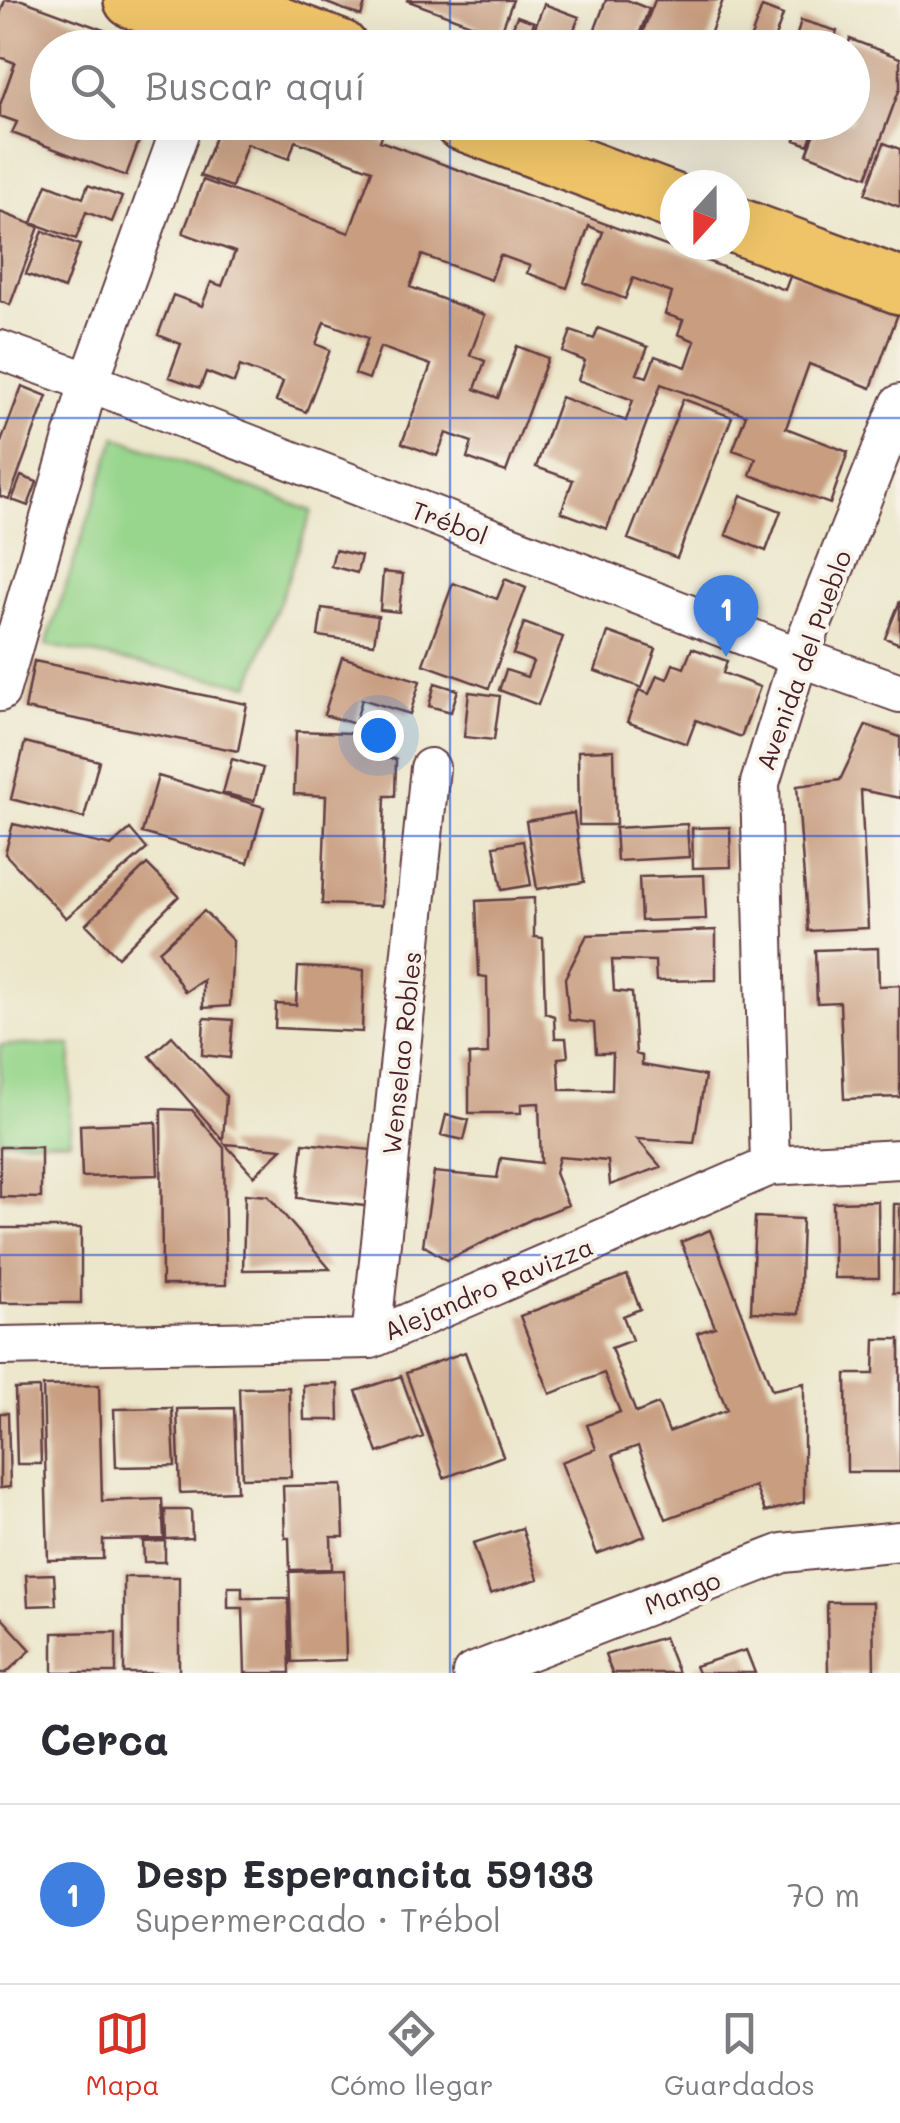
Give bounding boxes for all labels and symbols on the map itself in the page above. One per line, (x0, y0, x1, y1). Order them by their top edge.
north arrow (660, 170, 750, 260)
street label: Trébol (407, 493, 493, 551)
street label: Avenida del Pueblo (748, 546, 858, 774)
pin: 1 (694, 574, 758, 657)
your location (353, 710, 404, 761)
street label: Wenselao Robles (374, 950, 428, 1156)
street label: Alejandro Ravizza (379, 1230, 597, 1346)
street label: Mango (640, 1563, 724, 1621)

